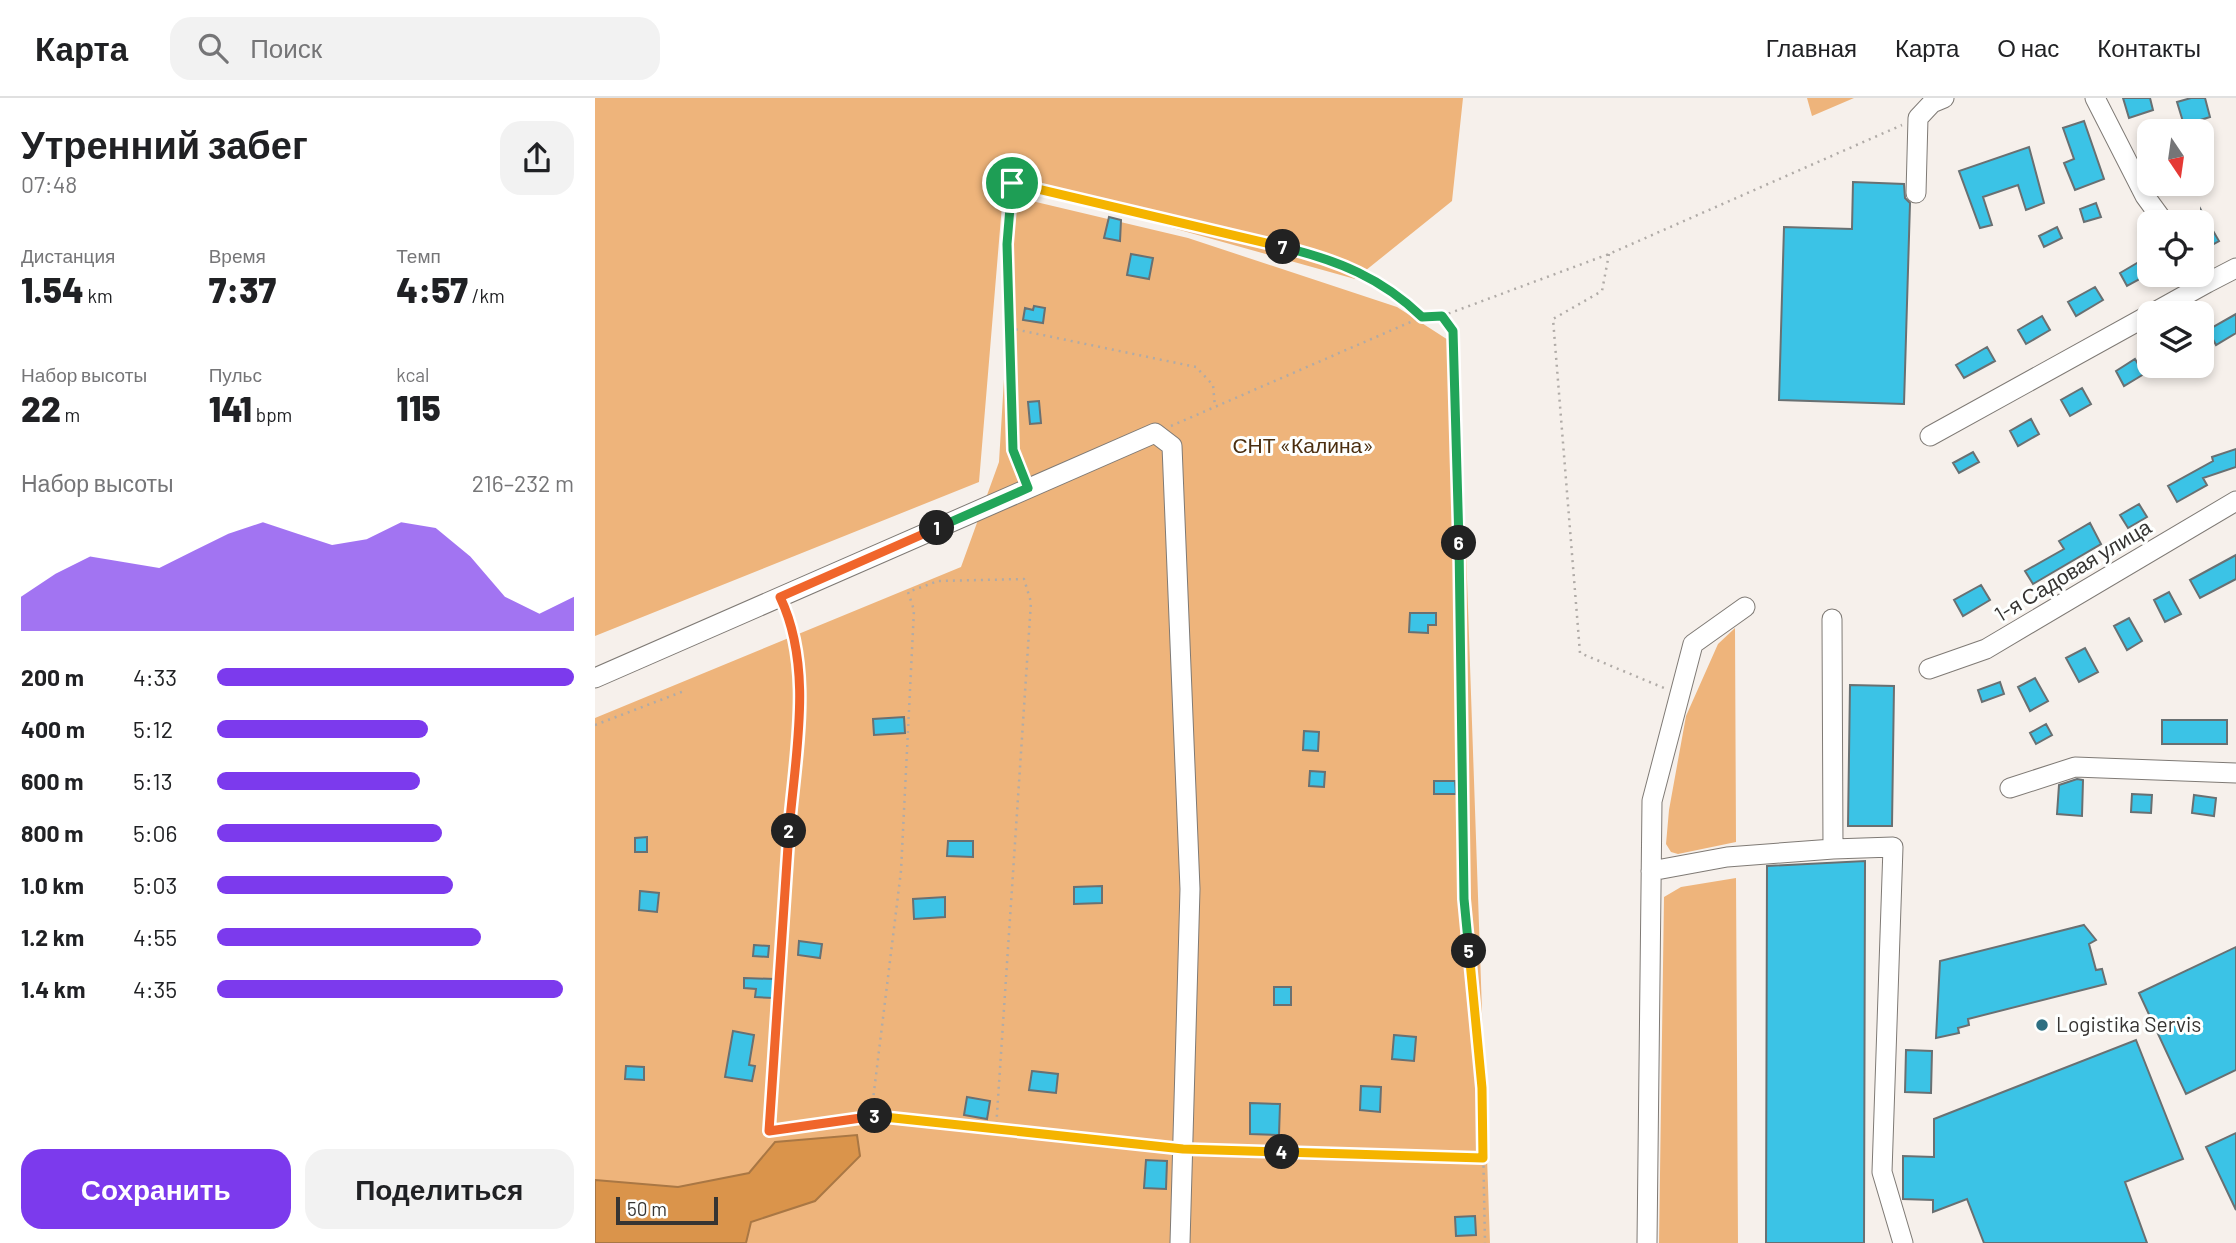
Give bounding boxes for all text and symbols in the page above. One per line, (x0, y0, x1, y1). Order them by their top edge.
search box (170, 17, 660, 80)
text: Карта (35, 28, 128, 68)
icon: search (194, 29, 232, 67)
text: Поиск (250, 32, 322, 63)
text: Главная (1766, 33, 1857, 62)
text: Карта (1895, 33, 1959, 62)
text: О нас (1997, 33, 2059, 62)
text: Контакты (2097, 33, 2201, 62)
north arrow (2137, 119, 2214, 196)
map controls (2137, 119, 2214, 378)
text: Утренний забег (21, 121, 308, 167)
button: share (500, 121, 574, 195)
pin (982, 153, 1042, 213)
icon: arrive (993, 164, 1031, 202)
text: 07:48 (21, 170, 77, 198)
button: locate (2137, 210, 2214, 287)
pin: 7 (1265, 230, 1301, 264)
text: 7 (1278, 235, 1287, 258)
text: Дистанция (21, 244, 115, 267)
text: Время (209, 244, 266, 267)
text: Темп (396, 244, 441, 267)
text: 1.54 (21, 268, 84, 310)
text: 7:37 (209, 268, 276, 310)
text: 4:57 (396, 268, 468, 310)
text: km (84, 284, 113, 307)
text: /km (468, 284, 505, 307)
button: layers (2137, 301, 2214, 378)
text: Набор высоты (21, 363, 147, 386)
text: Пульс (209, 363, 262, 386)
text: kcal (396, 363, 429, 386)
text: 115 (396, 386, 441, 428)
text: 22 (21, 387, 61, 429)
text: 141 (209, 387, 252, 429)
text: m (61, 403, 80, 426)
text: bpm (252, 403, 292, 426)
park label: СНТ «Калина» (1232, 432, 1374, 457)
text: Набор высоты (21, 469, 174, 497)
text: 216–232 m (472, 469, 574, 497)
pin: 1 (919, 510, 955, 546)
street label: 1-я Садовая улица (1989, 513, 2155, 626)
text: 1 (933, 516, 940, 539)
pin: 6 (1441, 526, 1477, 560)
text: 6 (1453, 531, 1464, 554)
text: 200 m (21, 663, 84, 691)
text: 4:33 (133, 663, 177, 691)
text: 400 m (21, 715, 85, 743)
text: 5:12 (133, 715, 173, 743)
text: 600 m (21, 767, 83, 795)
text: 5:13 (133, 767, 173, 795)
pin: 2 (771, 814, 807, 848)
text: 800 m (21, 819, 83, 847)
text: 5:06 (133, 819, 177, 847)
text: 2 (783, 819, 794, 842)
text: 1.0 km (21, 871, 84, 899)
text: 5:03 (133, 871, 177, 899)
text: 1.2 km (21, 923, 84, 951)
text: 4:55 (133, 923, 177, 951)
pin: 5 (1451, 934, 1487, 968)
text: 5 (1463, 939, 1474, 962)
text: 1.4 km (21, 975, 85, 1003)
text: 4:35 (133, 975, 177, 1003)
place label: Logistika Servis (2056, 1011, 2201, 1036)
marker: Logistika Servis (2034, 1017, 2050, 1033)
pin: 3 (857, 1098, 893, 1134)
text: 3 (869, 1104, 880, 1127)
pin: 4 (1265, 1134, 1299, 1170)
text: 4 (1276, 1140, 1287, 1163)
button: Сохранить (21, 1149, 291, 1229)
button: Поделиться (305, 1149, 574, 1229)
scale bar (616, 1194, 717, 1226)
text: 50 m (627, 1197, 667, 1220)

